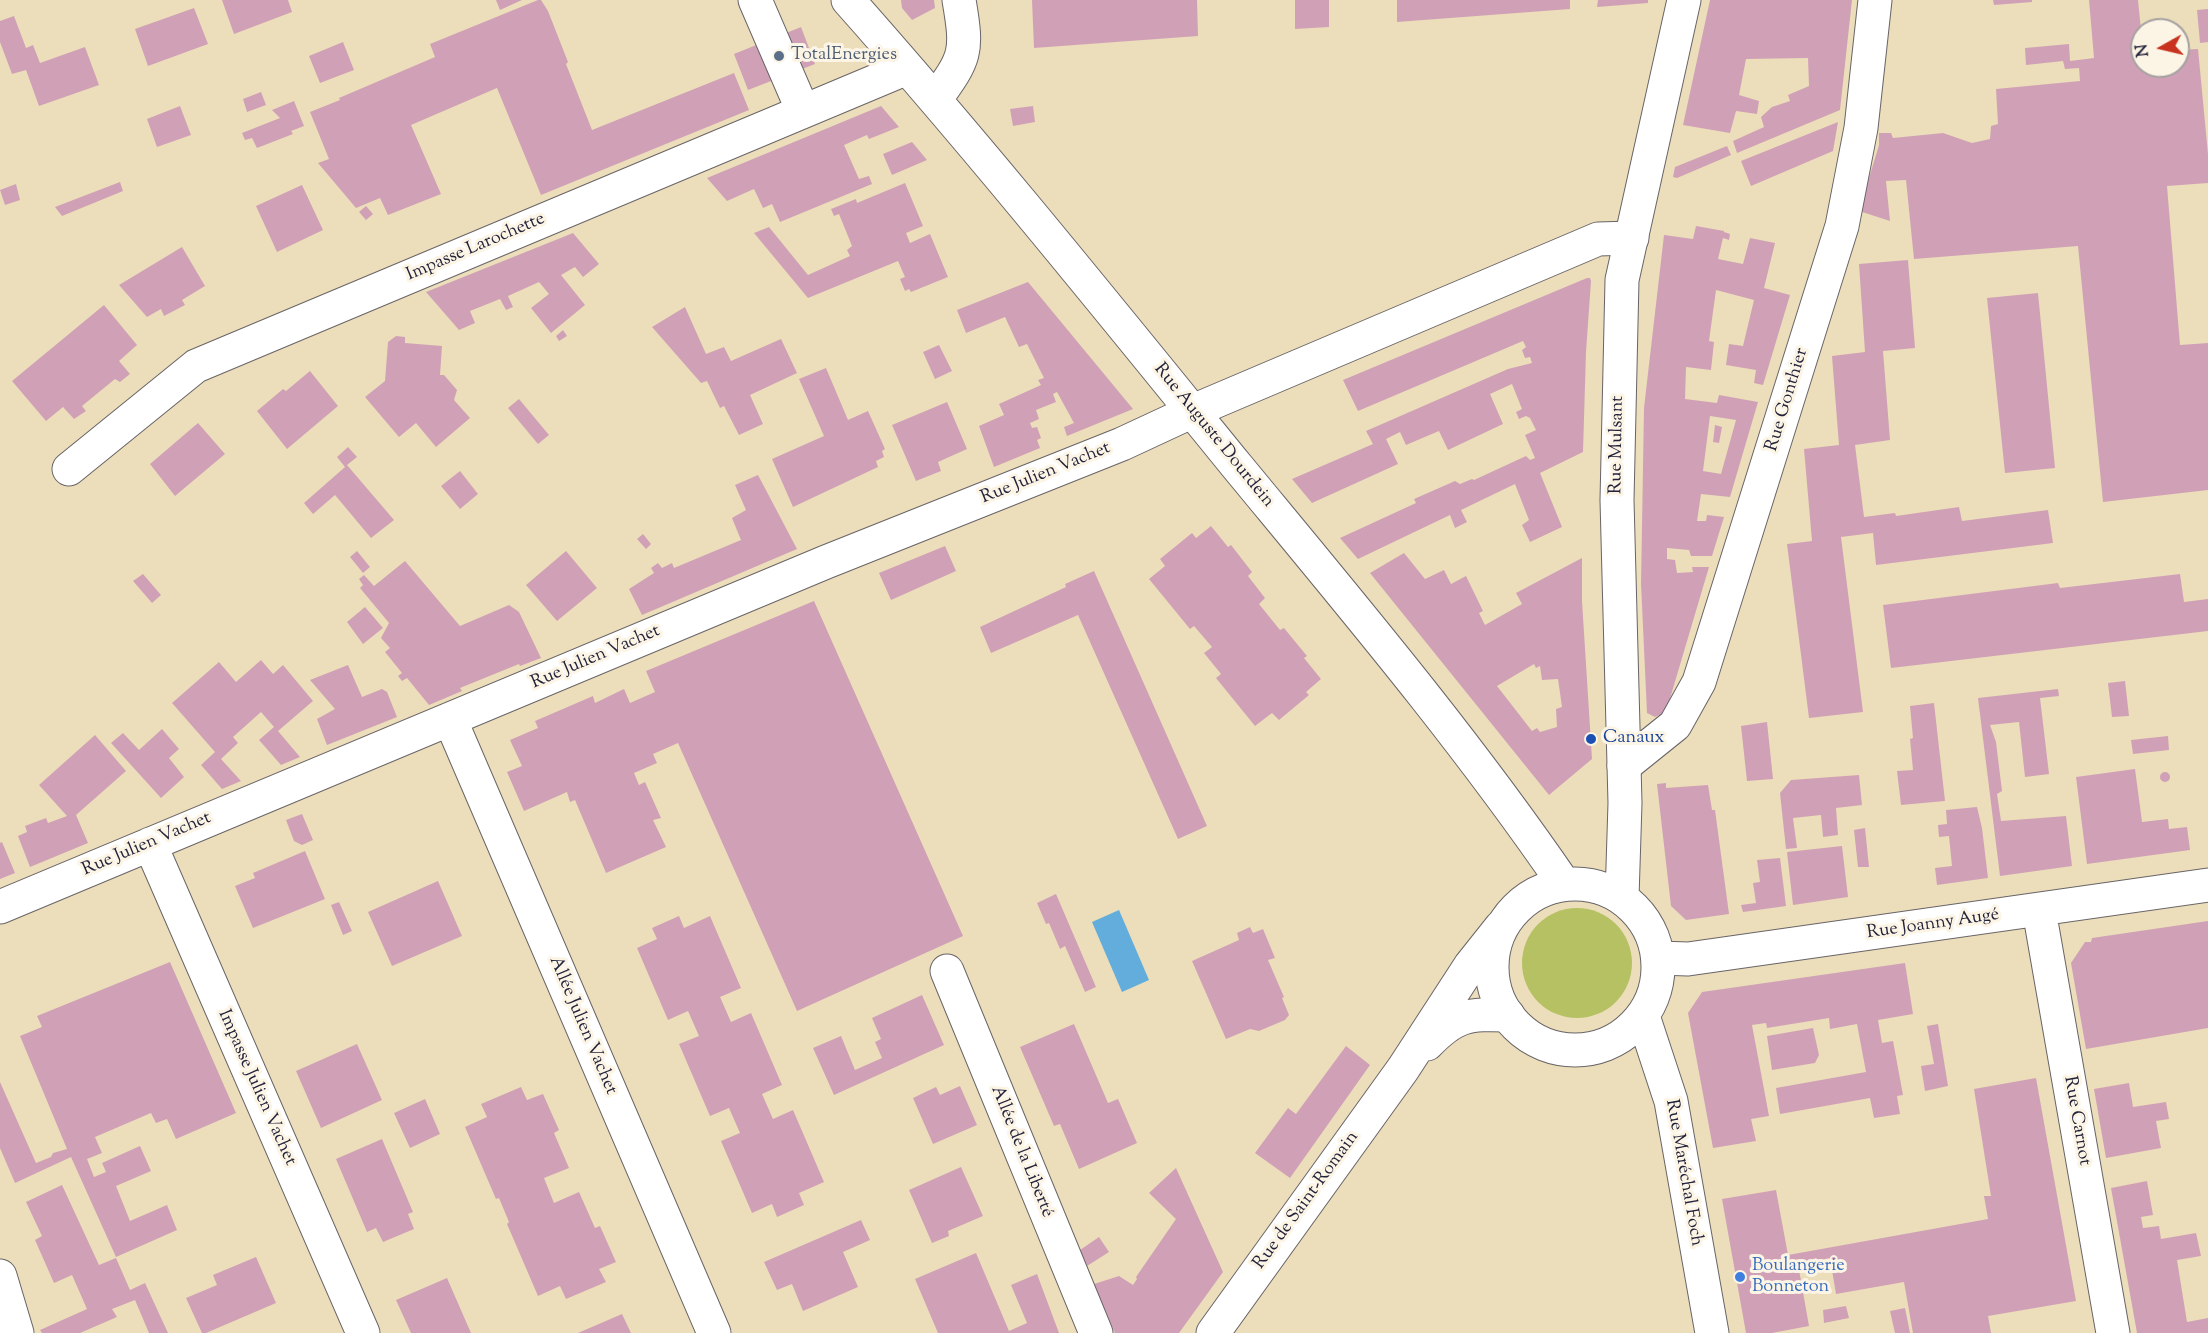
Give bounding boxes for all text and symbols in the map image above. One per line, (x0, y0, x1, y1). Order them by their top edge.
north arrow (2130, 18, 2190, 78)
text: N (2131, 42, 2156, 58)
place label: TotalEnergies (791, 45, 897, 67)
marker: TotalEnergies (772, 49, 786, 63)
street label: Impasse Larochette (404, 209, 548, 287)
street label: Rue Gonthier (1762, 346, 1814, 454)
street label: Rue Auguste Dourdein (1148, 360, 1278, 512)
street label: Rue Mulsant (1606, 395, 1630, 495)
street label: Rue Julien Vachet (978, 438, 1114, 510)
street label: Rue Julien Vachet (528, 621, 664, 695)
place label: Canaux (1603, 728, 1664, 750)
marker: Canaux (1584, 732, 1598, 746)
street label: Rue Julien Vachet (79, 808, 215, 882)
street label: Rue Joanny Augé (1865, 905, 2001, 945)
street label: Allée Julien Vachet (543, 954, 621, 1098)
street label: Impasse Julien Vachet (212, 1007, 300, 1169)
street label: Rue Carnot (2058, 1075, 2094, 1167)
street label: Allée de la Liberté (985, 1083, 1057, 1221)
street label: Rue Maréchal Foch (1659, 1098, 1707, 1248)
street label: Rue de Saint-Romain (1250, 1128, 1364, 1274)
place label: Boulangerie Bonneton (1752, 1256, 1845, 1298)
marker: Boulangerie Bonneton (1733, 1270, 1747, 1284)

